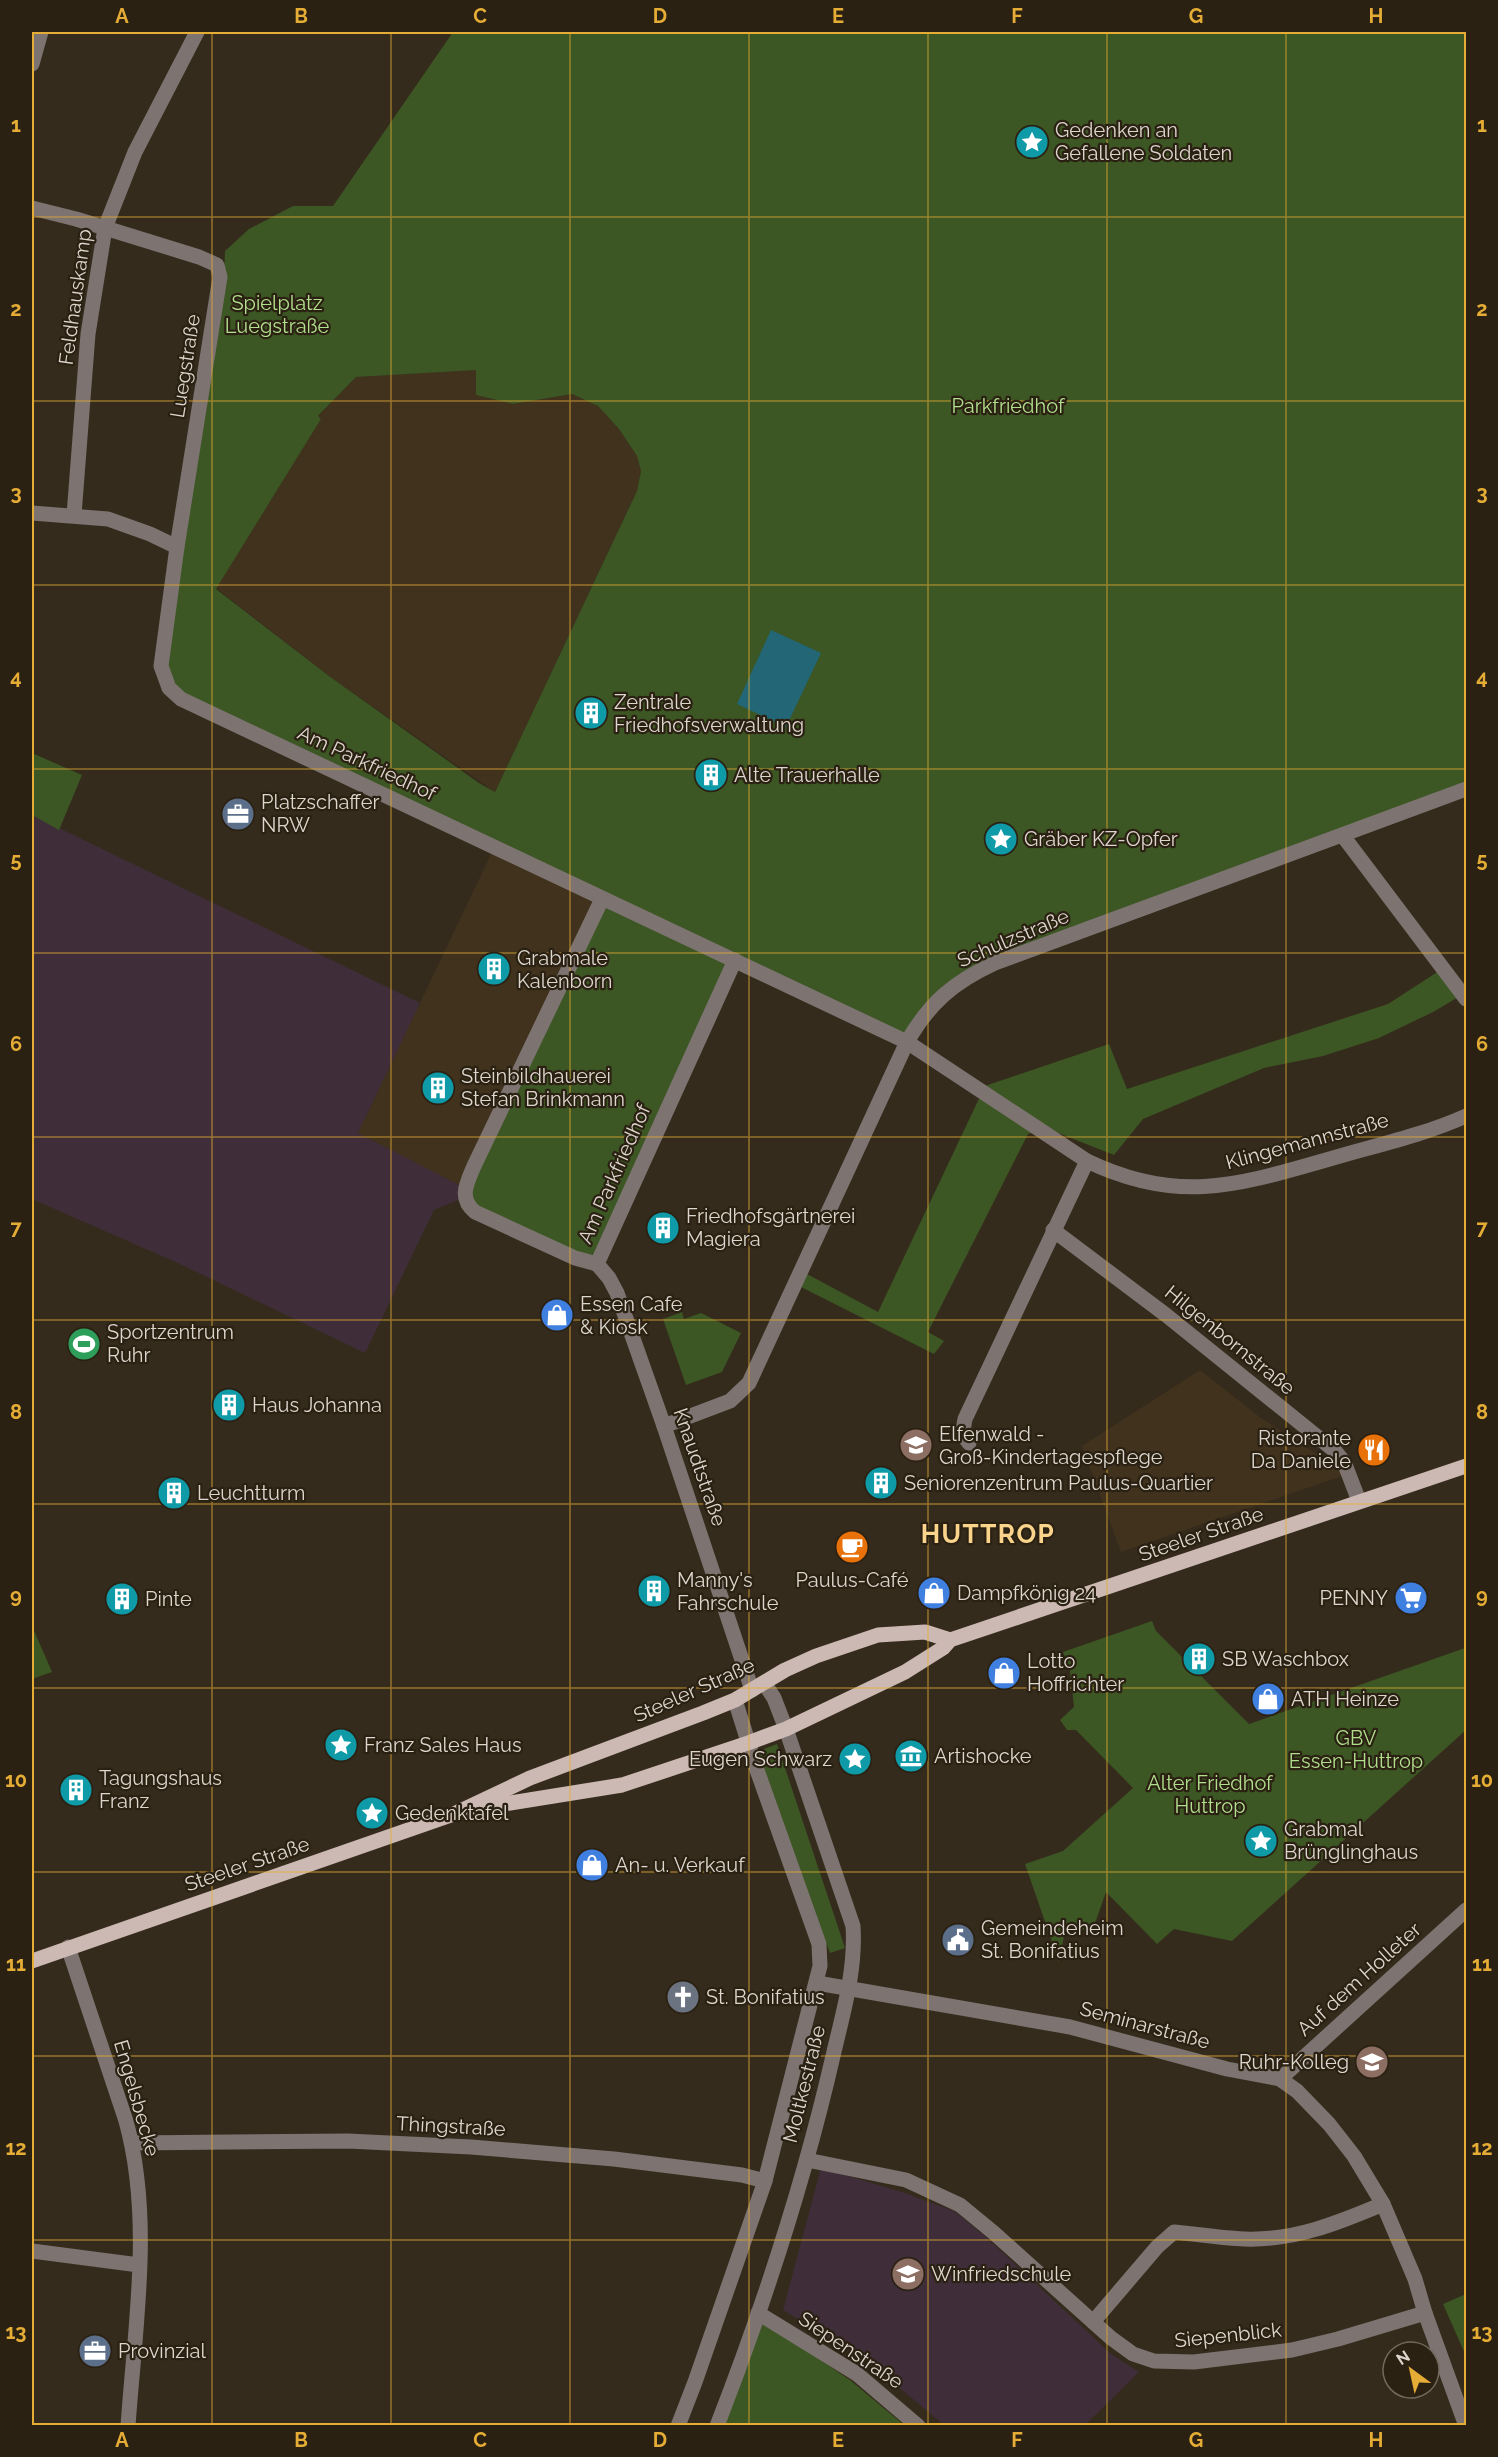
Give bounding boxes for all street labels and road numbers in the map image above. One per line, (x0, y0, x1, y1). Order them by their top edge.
street label: Feldhauskamp (54, 227, 96, 367)
street label: Luegstraße (165, 312, 205, 420)
street label: Am Parkfriedhof (294, 720, 441, 806)
street label: Schulzstraße (954, 904, 1073, 972)
street label: Am Parkfriedhof (573, 1099, 656, 1247)
street label: Klingemannstraße (1223, 1108, 1391, 1174)
street label: Hilgenbornstraße (1160, 1280, 1300, 1400)
street label: Knaudtstraße (669, 1405, 732, 1530)
street label: Steeler Straße (1136, 1501, 1267, 1567)
street label: Steeler Straße (630, 1652, 759, 1727)
street label: Steeler Straße (182, 1831, 313, 1897)
street label: Auf dem Holleter (1292, 1917, 1426, 2041)
street label: Seminarstraße (1078, 1996, 1213, 2054)
street label: Moltkestraße (778, 2023, 830, 2145)
street label: Engelsbecke (109, 2037, 165, 2159)
street label: Thingstraße (396, 2111, 506, 2141)
street label: Siepenstraße (794, 2306, 908, 2394)
street label: Siepenblick (1173, 2317, 1283, 2353)

